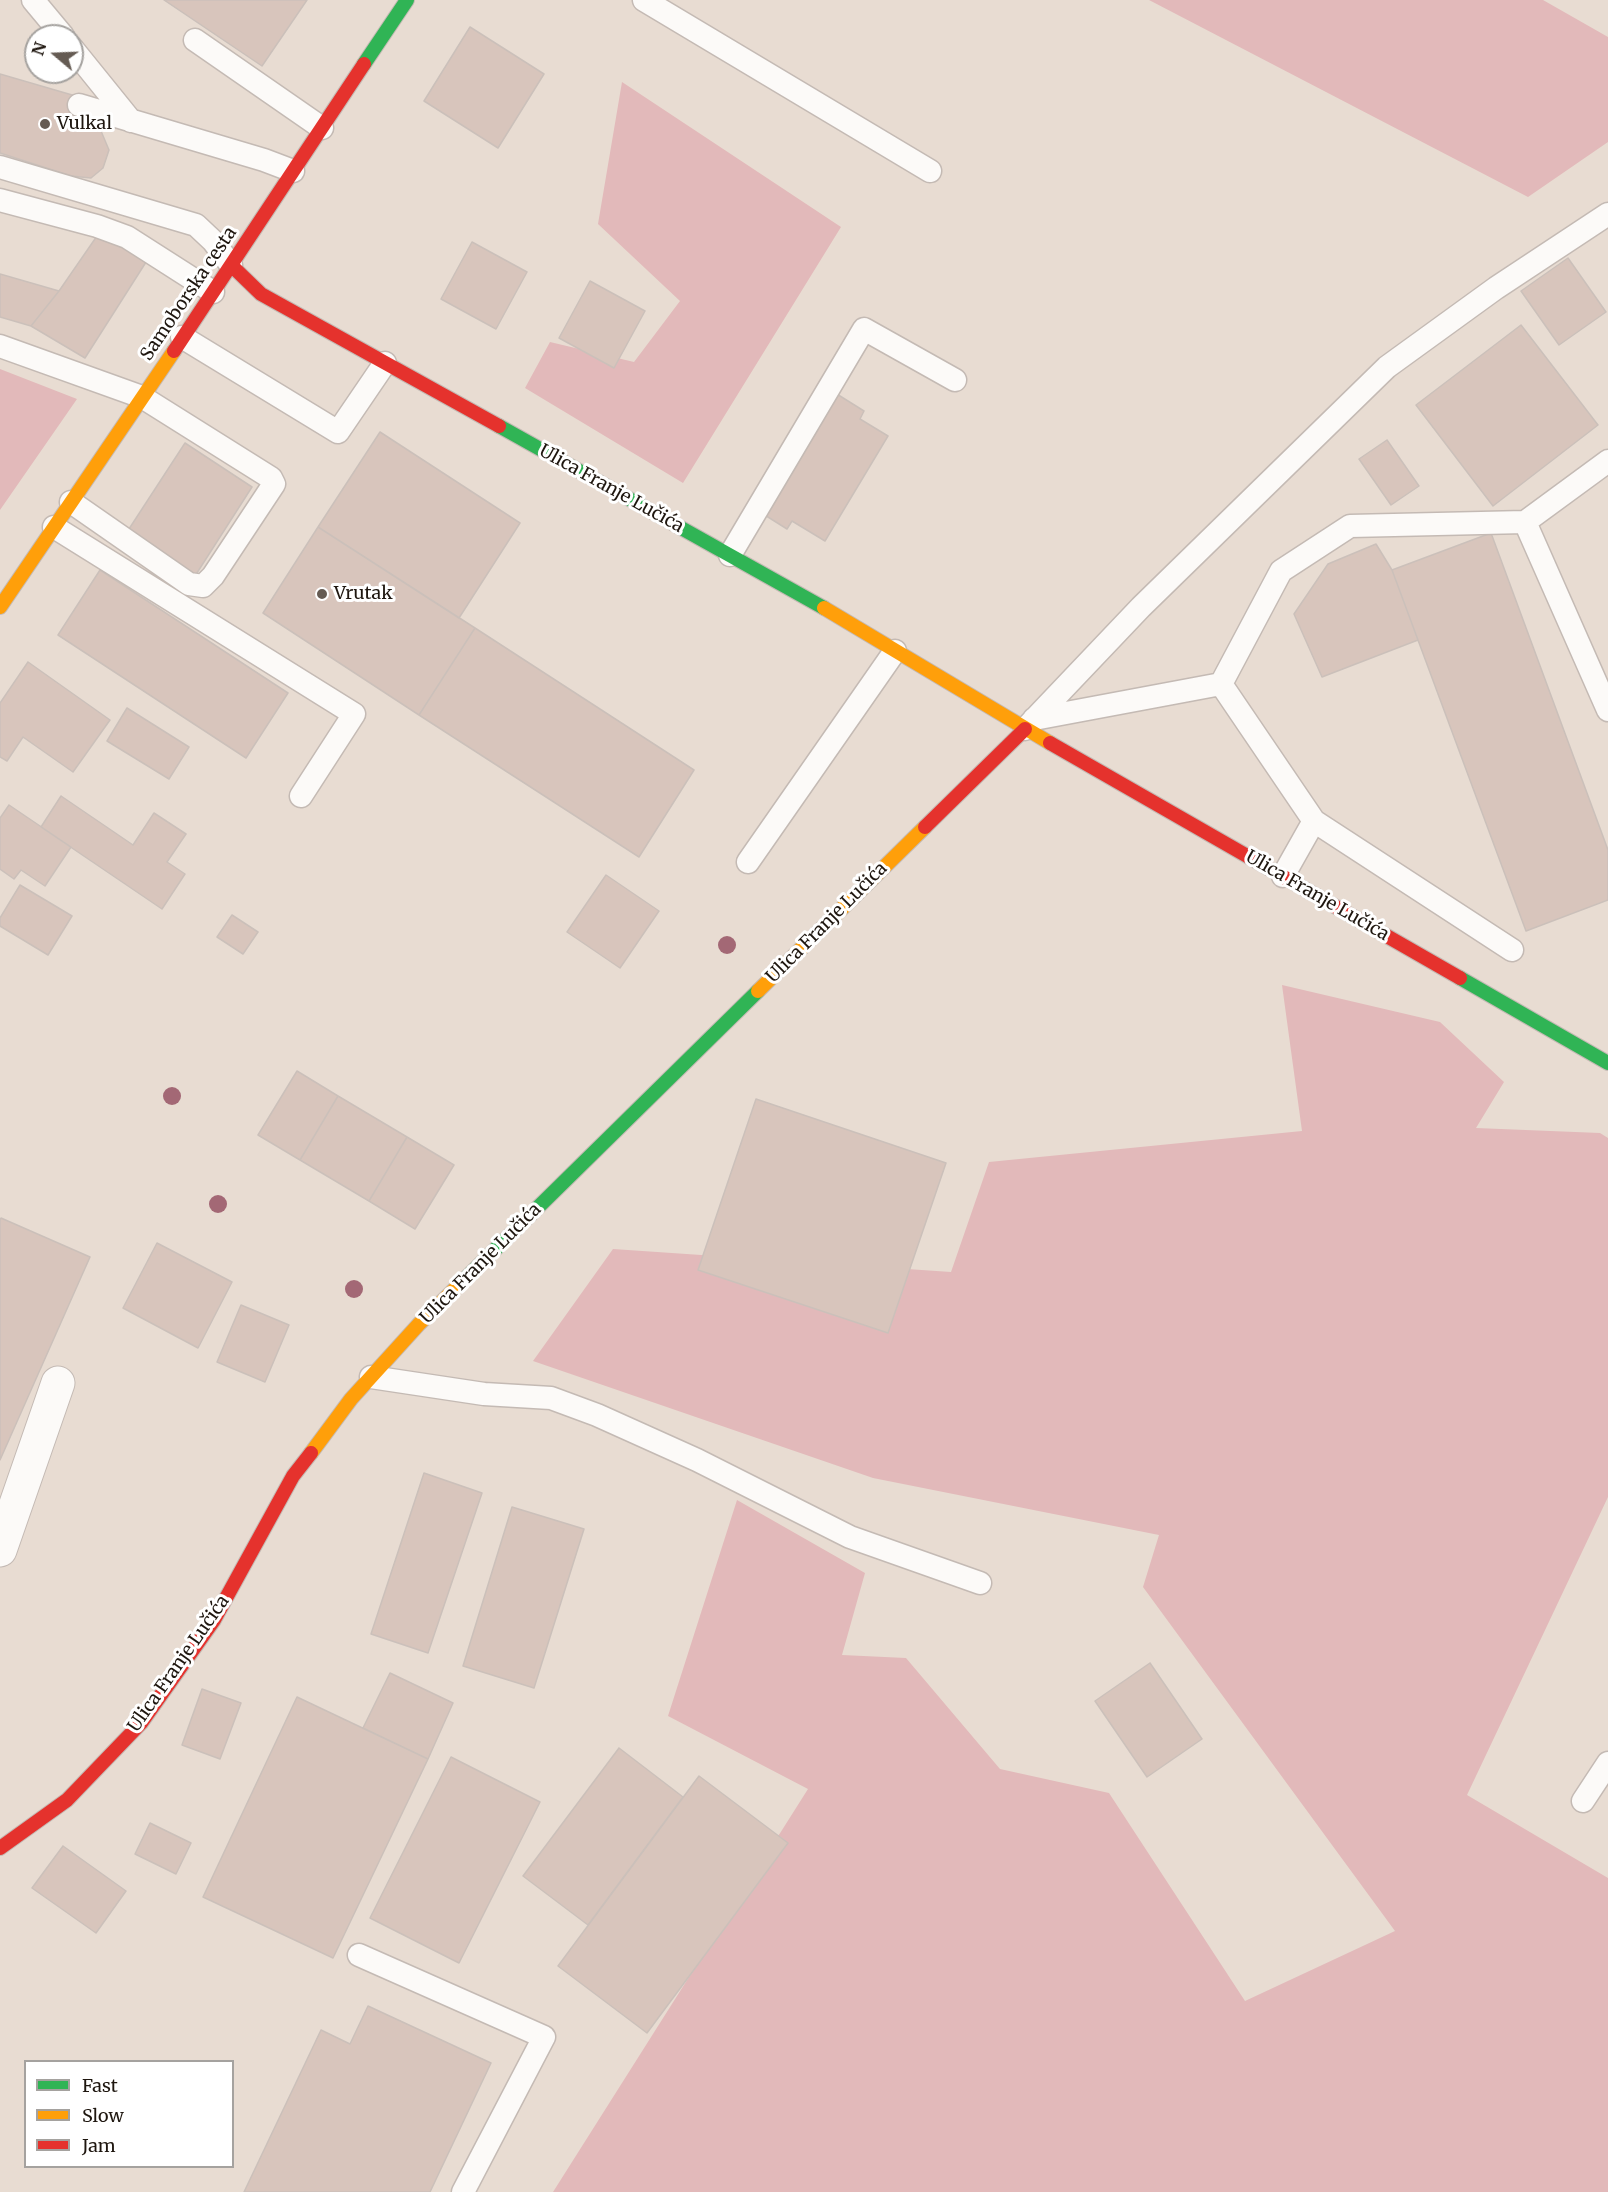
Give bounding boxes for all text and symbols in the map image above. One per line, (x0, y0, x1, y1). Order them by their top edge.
north arrow (24, 24, 84, 84)
text: N (27, 40, 50, 58)
place label: Vulkal (57, 113, 112, 135)
marker: Vulkal (38, 117, 52, 131)
street label: Samoborska cesta (136, 223, 242, 365)
street label: Ulica Franje Lučića (535, 440, 687, 538)
place label: Vrutak (334, 583, 393, 605)
marker: Vrutak (315, 587, 329, 601)
street label: Ulica Franje Lučića (1242, 846, 1392, 946)
street label: Ulica Franje Lučića (762, 858, 892, 988)
street label: Ulica Franje Lučića (416, 1199, 546, 1329)
street label: Ulica Franje Lučića (124, 1592, 234, 1736)
legend (24, 2060, 234, 2168)
text: Fast (82, 2074, 118, 2097)
text: Slow (82, 2104, 124, 2127)
text: Jam (82, 2134, 116, 2157)

